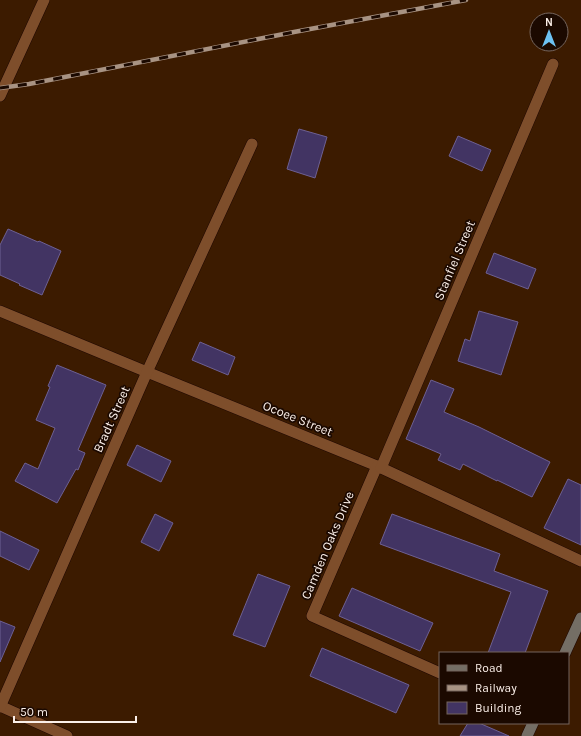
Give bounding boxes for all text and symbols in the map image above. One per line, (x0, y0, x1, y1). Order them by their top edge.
north arrow (529, 12, 569, 52)
text: N (545, 16, 553, 29)
street label: Stanfiel Street (431, 218, 478, 302)
street label: Bradt Street (90, 383, 133, 455)
street label: Ocoee Street (261, 398, 335, 439)
street label: Camden Oaks Drive (298, 489, 357, 601)
legend (439, 652, 569, 724)
text: Road (475, 661, 503, 675)
text: Railway (475, 681, 517, 695)
scale bar (14, 698, 136, 724)
text: Building (475, 701, 522, 715)
text: 50 m (20, 705, 48, 719)

